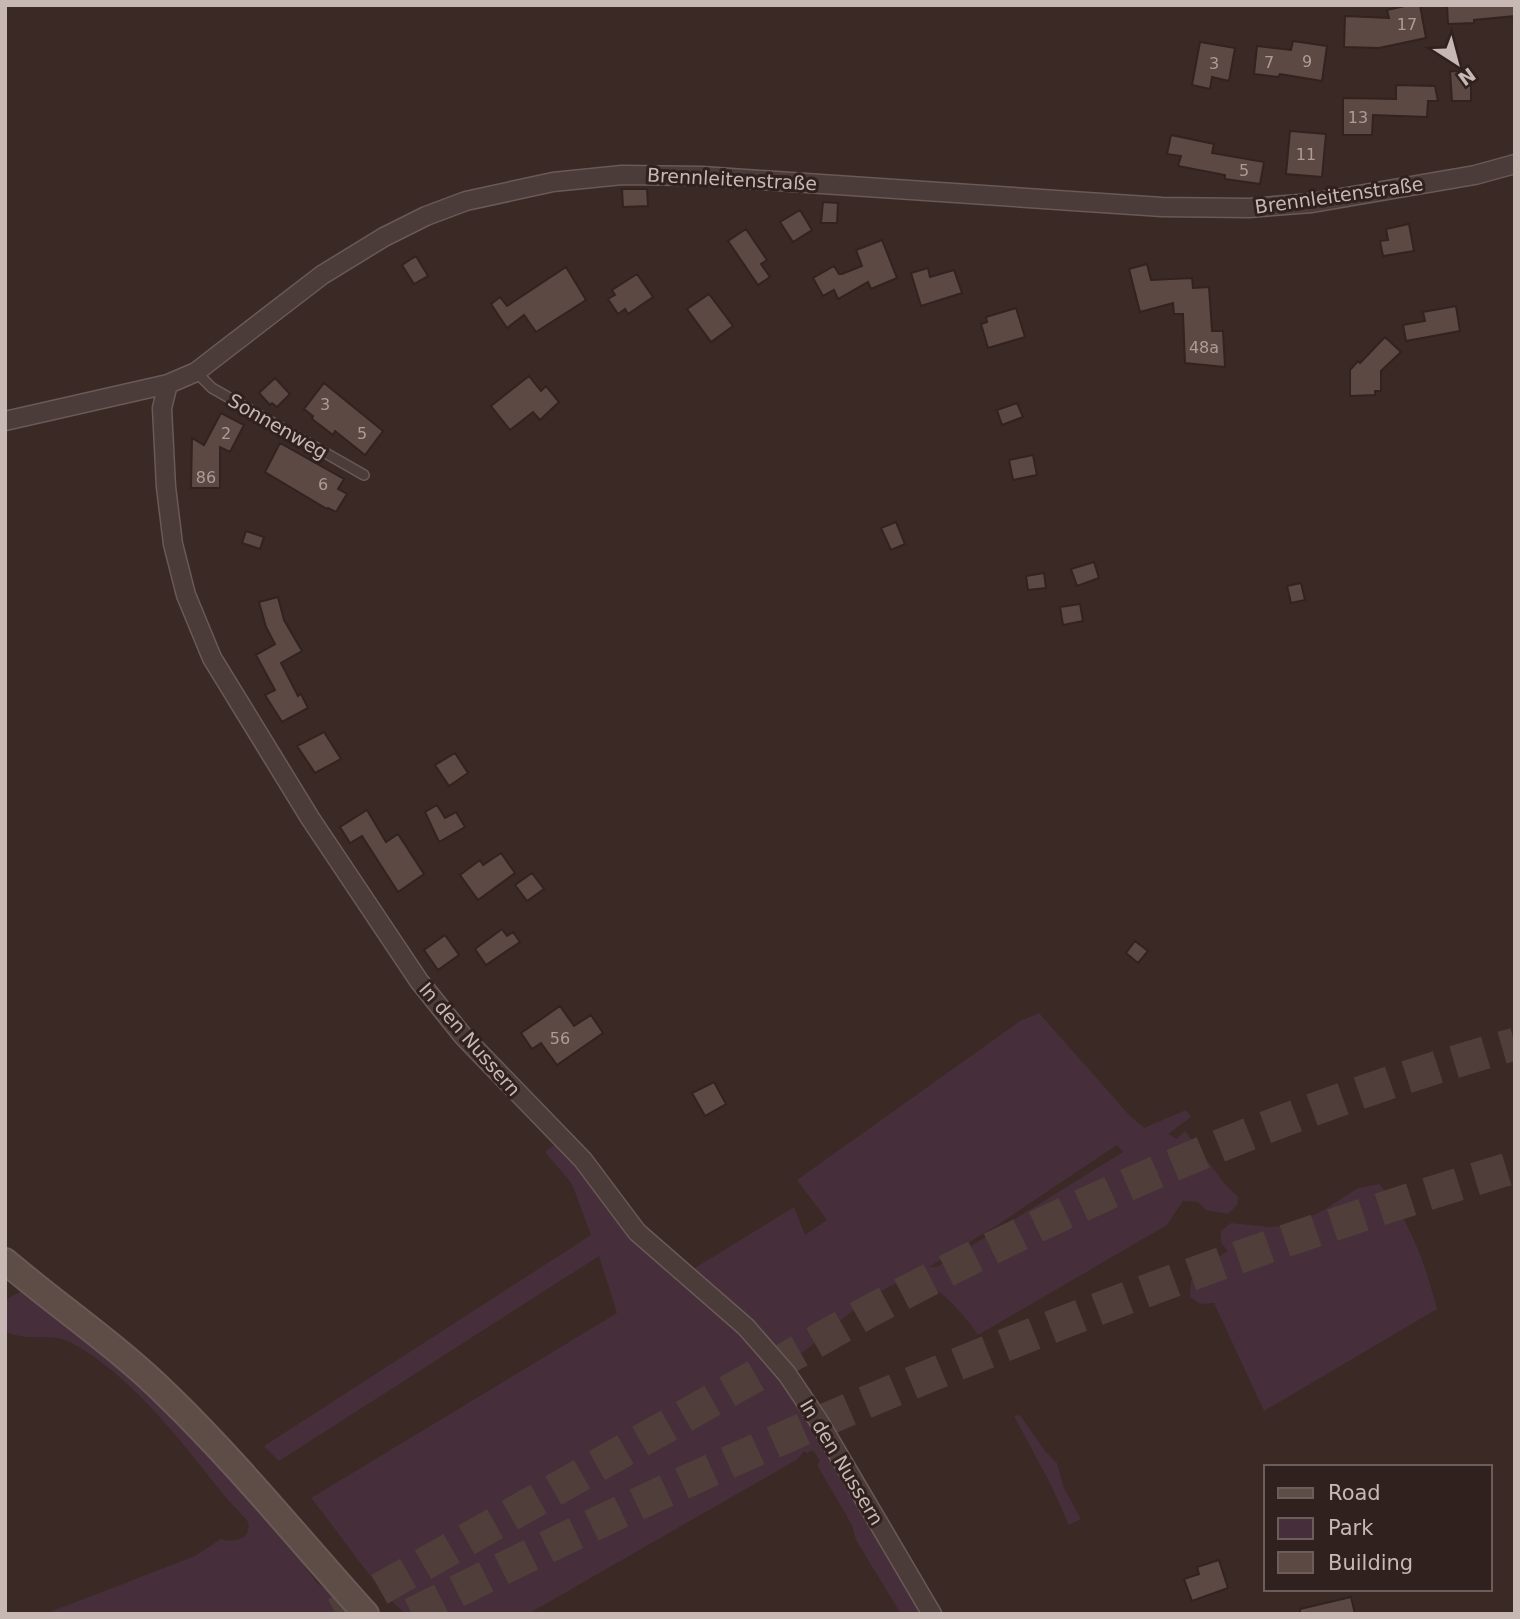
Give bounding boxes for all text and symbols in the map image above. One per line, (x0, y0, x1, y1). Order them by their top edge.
house number: 17 (1397, 15, 1417, 34)
north arrow (1422, 28, 1492, 98)
house number: 9 (1302, 52, 1312, 71)
house number: 7 (1264, 53, 1274, 72)
house number: 3 (1209, 54, 1219, 73)
text: N (1454, 63, 1480, 90)
house number: 13 (1348, 108, 1368, 127)
house number: 11 (1296, 145, 1316, 164)
house number: 5 (1239, 161, 1249, 180)
street label: Brennleitenstraße (646, 164, 818, 194)
street label: Brennleitenstraße (1253, 172, 1425, 218)
house number: 48a (1189, 338, 1219, 357)
street label: Sonnenweg (225, 389, 331, 463)
house number: 3 (320, 395, 330, 414)
house number: 2 (221, 424, 231, 443)
house number: 5 (357, 424, 367, 443)
house number: 86 (196, 468, 216, 487)
house number: 6 (318, 475, 328, 494)
street label: In den Nussern (415, 978, 525, 1100)
house number: 56 (550, 1029, 570, 1048)
street label: In den Nussern (796, 1395, 888, 1529)
legend (1264, 1465, 1492, 1591)
text: Road (1328, 1481, 1381, 1505)
text: Park (1328, 1516, 1374, 1540)
text: Building (1328, 1551, 1413, 1575)

